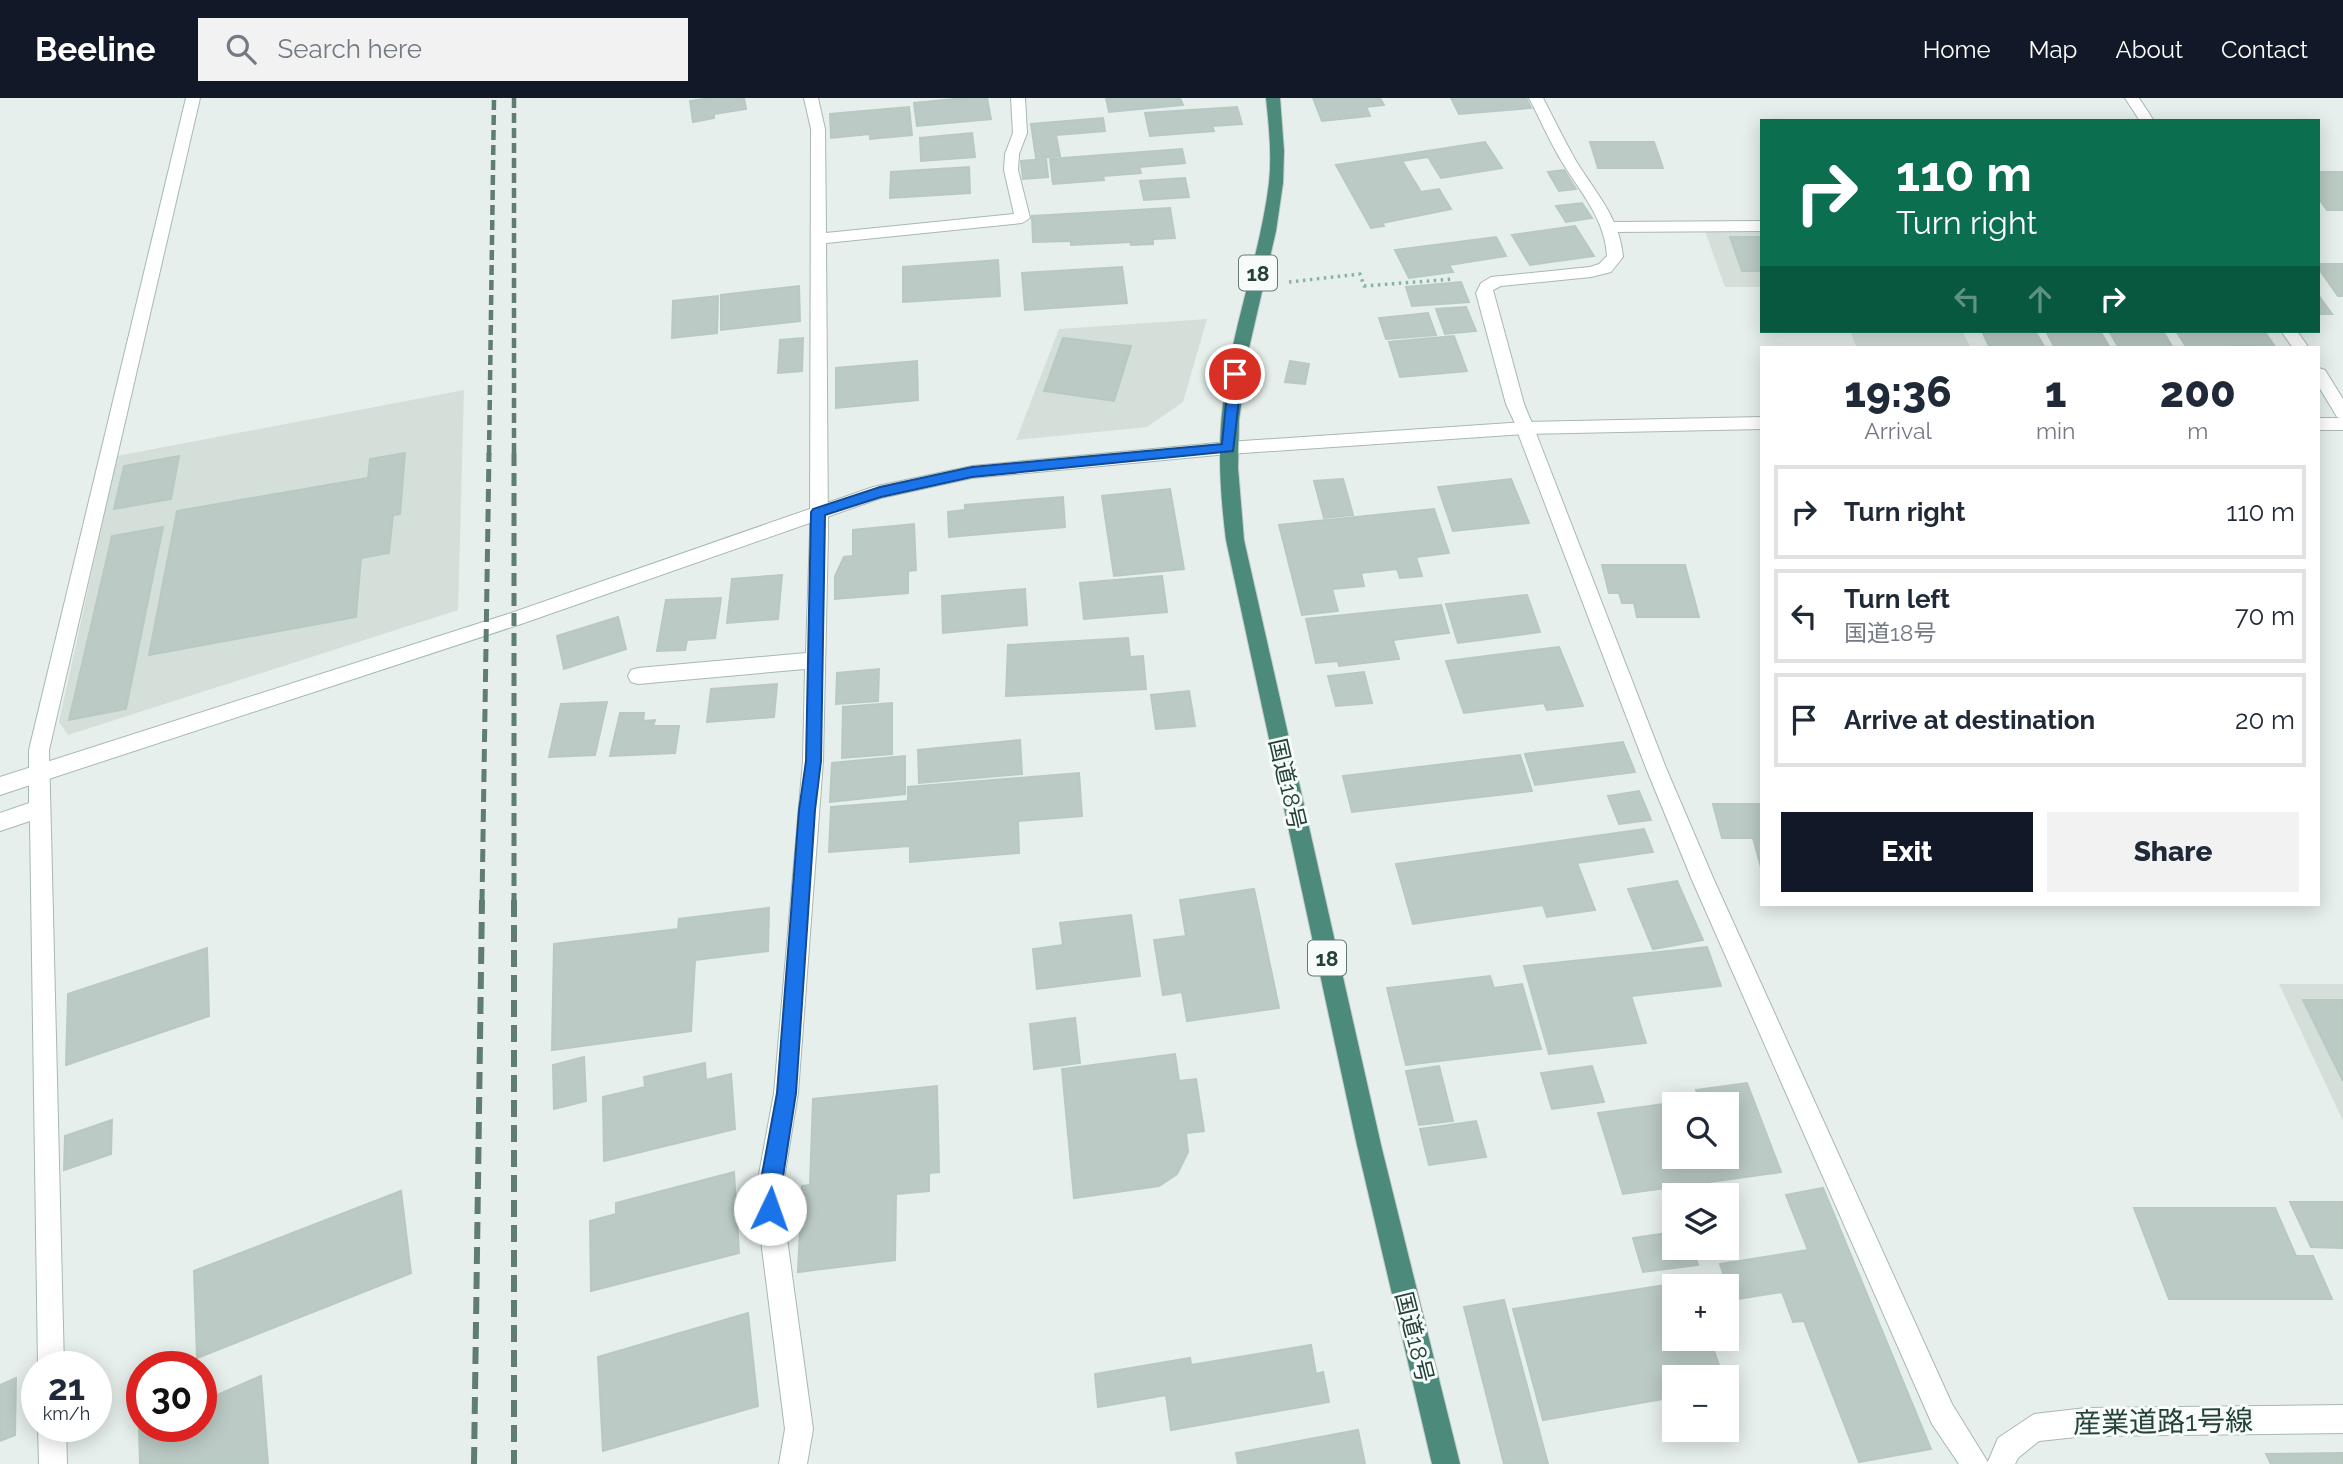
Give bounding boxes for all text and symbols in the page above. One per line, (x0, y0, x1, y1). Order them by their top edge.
search box (198, 18, 688, 81)
text: Beeline (35, 30, 156, 69)
icon: search (222, 30, 260, 68)
text: Search here (278, 34, 422, 64)
text: Home (1923, 35, 1991, 64)
text: Map (2029, 35, 2077, 64)
text: About (2115, 35, 2183, 64)
text: Contact (2221, 35, 2308, 64)
text: 110 m (1896, 145, 2032, 202)
icon: right (1781, 147, 1872, 238)
text: Turn right (1896, 204, 2037, 241)
road number: 18 (1239, 256, 1277, 290)
icon: left (1948, 280, 1986, 318)
icon: ahead (2021, 280, 2059, 318)
icon: right (2094, 280, 2132, 318)
pin (1205, 344, 1265, 404)
icon: arrive (1216, 355, 1254, 393)
text: 19:36 (1844, 368, 1952, 417)
text: 1 (2045, 368, 2067, 417)
text: 200 (2160, 368, 2236, 417)
text: Arrival (1864, 417, 1932, 444)
text: min (2036, 417, 2076, 444)
text: m (2187, 417, 2208, 444)
icon: right (1785, 493, 1823, 531)
text: Turn right (1844, 497, 1965, 527)
text: 110 m (2226, 497, 2295, 527)
text: Turn left (1844, 584, 1950, 614)
icon: left (1785, 597, 1823, 635)
text: 70 m (2235, 601, 2295, 631)
text: 国道18号 (1844, 619, 1936, 646)
icon: arrive (1785, 701, 1823, 739)
text: Arrive at destination (1844, 705, 2095, 735)
text: 20 m (2235, 705, 2295, 735)
street label: 国道18号 (1264, 736, 1312, 832)
button: Exit (1781, 812, 2033, 892)
button: Share (2047, 812, 2299, 892)
road number: 18 (1308, 940, 1346, 976)
map controls (1662, 1092, 1739, 1442)
button: search (1662, 1092, 1739, 1169)
position arrow (733, 1172, 807, 1246)
button: layers (1662, 1183, 1739, 1260)
button: + (1662, 1274, 1739, 1351)
street label: 国道18号 (1391, 1289, 1439, 1385)
speed limit sign: 30 (126, 1351, 217, 1442)
button: − (1662, 1365, 1739, 1442)
text: 21 (48, 1367, 85, 1408)
text: km/h (43, 1403, 90, 1424)
street label: 産業道路1号線 (2073, 1404, 2253, 1440)

